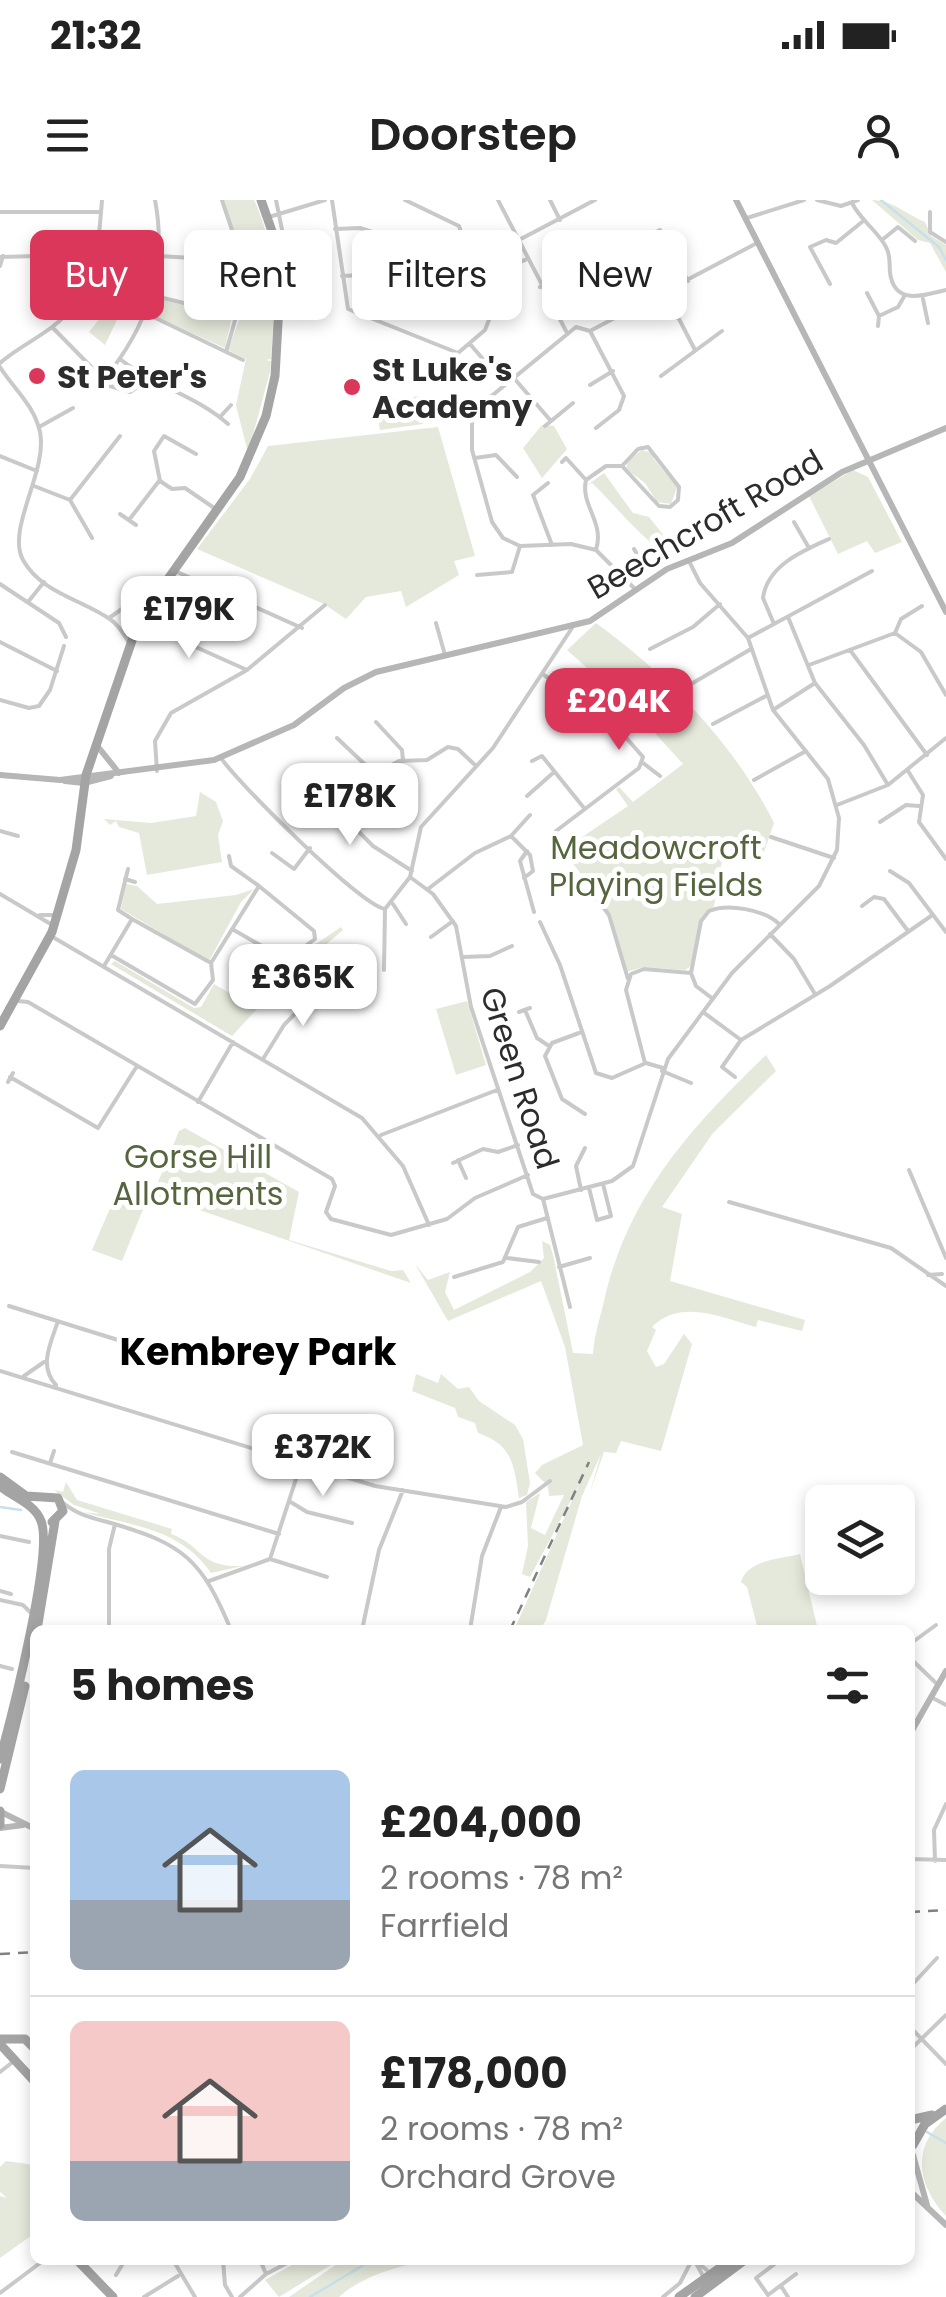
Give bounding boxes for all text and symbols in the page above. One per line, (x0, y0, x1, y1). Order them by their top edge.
text: 21:32 (50, 9, 141, 62)
text: Doorstep (369, 103, 577, 166)
icon: menu (40, 108, 95, 163)
icon: person (851, 108, 906, 163)
chip: Buy (30, 230, 164, 320)
chip: Rent (184, 230, 332, 320)
chip: Filters (352, 230, 522, 320)
chip: New (542, 230, 687, 320)
place label: St Luke's Academy (372, 347, 533, 429)
place label: St Peter's (57, 354, 207, 399)
marker: St Peter's (26, 365, 48, 387)
marker: St Luke's Academy (341, 376, 363, 398)
street label: Beechcroft Road (579, 438, 831, 610)
pin: £179K (119, 576, 259, 661)
text: £179K (143, 586, 235, 631)
pin: £204K (549, 668, 689, 753)
text: £204K (567, 678, 671, 723)
pin: £178K (280, 763, 420, 848)
text: £178K (303, 773, 397, 818)
park label: Meadowcroft Playing Fields (549, 825, 763, 907)
pin: £365K (233, 944, 373, 1029)
text: £365K (251, 954, 355, 999)
street label: Green Road (469, 981, 571, 1175)
park label: Gorse Hill Allotments (112, 1134, 284, 1216)
district label: Kembrey Park (120, 1325, 397, 1378)
pin: £372K (253, 1414, 393, 1499)
text: £372K (274, 1424, 372, 1469)
map controls (805, 1485, 915, 1595)
button: layers (805, 1485, 915, 1595)
text: 5 homes (70, 1656, 255, 1715)
icon: filters (820, 1658, 875, 1713)
text: £204,000 (380, 1793, 582, 1852)
icon: home (150, 1810, 270, 1930)
text: 2 rooms · 78 m² (380, 1855, 623, 1900)
text: Farrfield (380, 1903, 509, 1948)
text: £178,000 (380, 2044, 568, 2103)
icon: home (150, 2061, 270, 2181)
text: 2 rooms · 78 m² (380, 2106, 623, 2151)
text: Orchard Grove (380, 2154, 616, 2199)

